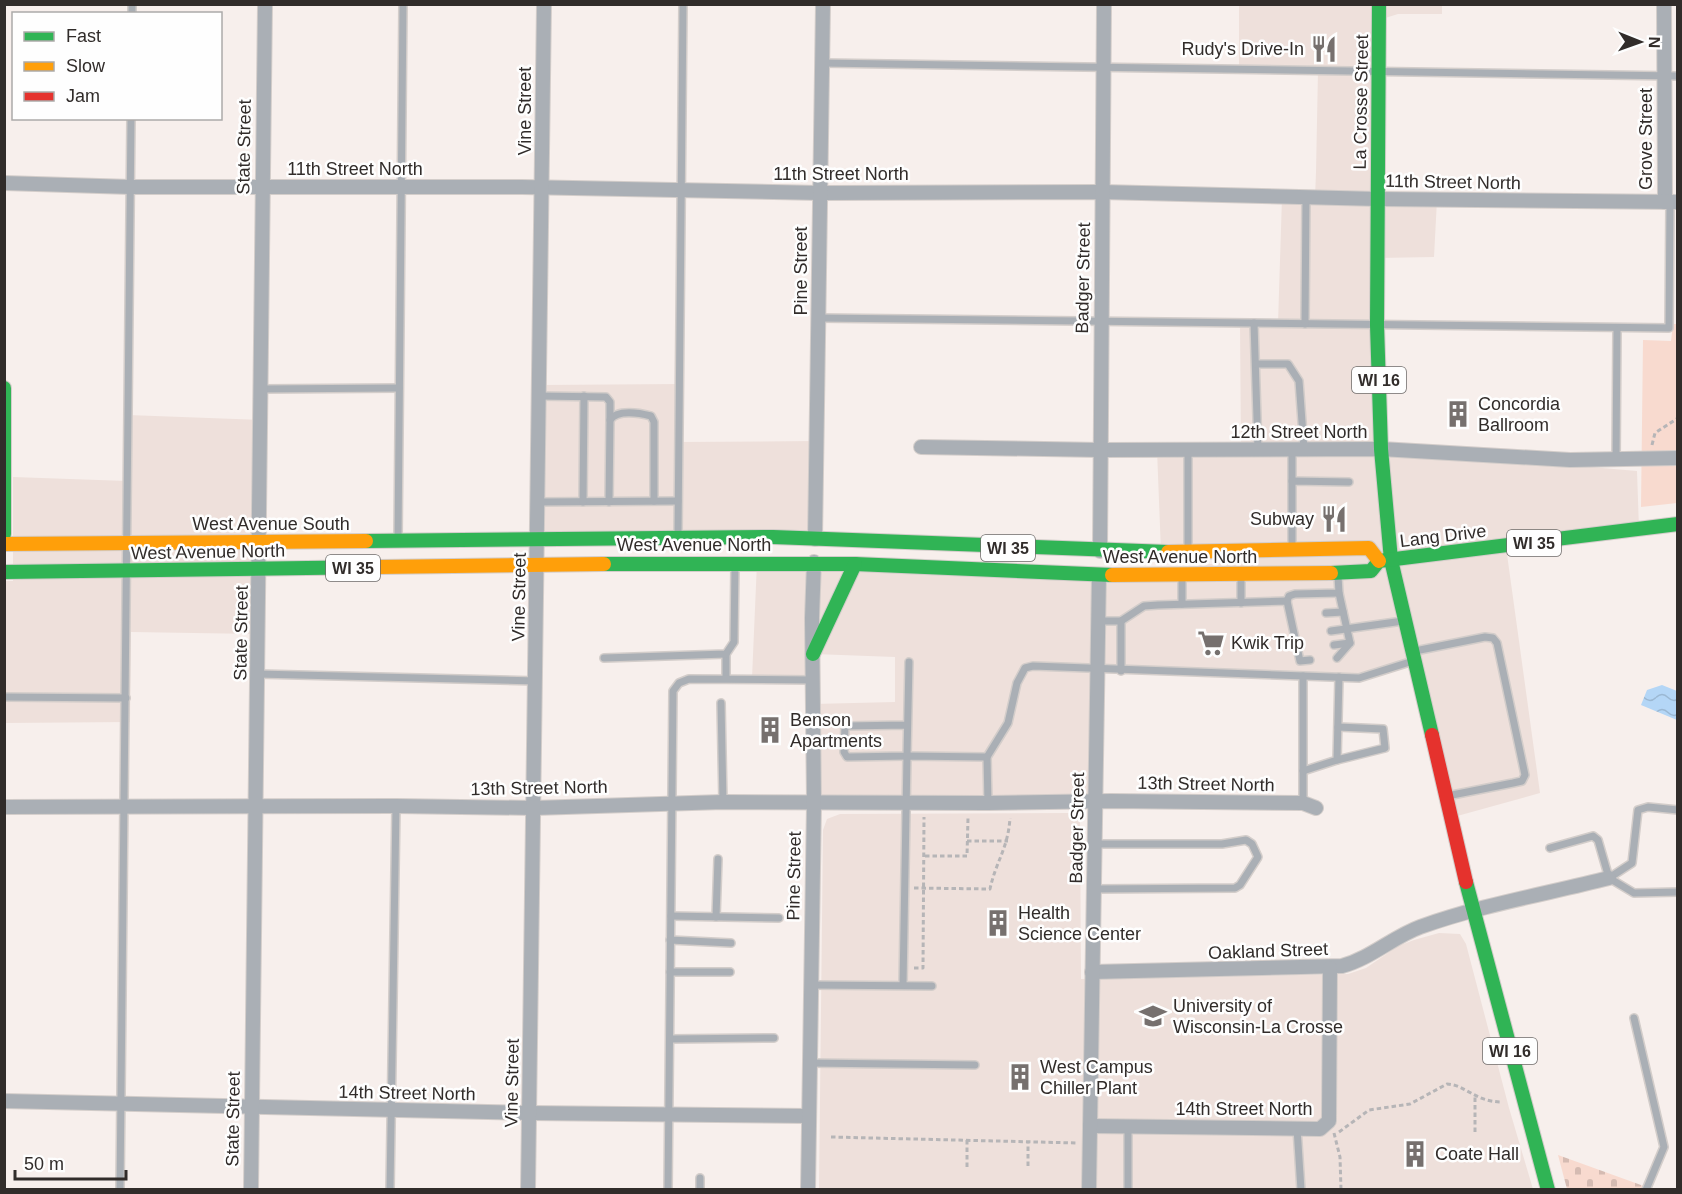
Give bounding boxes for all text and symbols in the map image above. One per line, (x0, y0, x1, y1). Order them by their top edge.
legend (12, 12, 222, 120)
north arrow (1610, 12, 1670, 72)
text: Fast (66, 26, 101, 46)
restaurant icon: Rudy's Drive-In (1309, 34, 1339, 64)
street label: La Crosse Street (1350, 34, 1372, 170)
text: N (1646, 36, 1663, 48)
place label: Rudy's Drive-In (1182, 39, 1304, 59)
text: Slow (66, 56, 106, 76)
street label: Vine Street (515, 67, 535, 155)
text: Jam (66, 86, 100, 106)
street label: Grove Street (1636, 88, 1656, 190)
street label: State Street (233, 99, 255, 195)
street label: 11th Street North (287, 159, 423, 179)
street label: 11th Street North (773, 164, 909, 184)
street label: 11th Street North (1385, 171, 1521, 193)
street label: Badger Street (1072, 222, 1094, 334)
street label: Pine Street (791, 226, 811, 316)
road number: WI 16 (1352, 367, 1406, 393)
place label: Concordia Ballroom (1478, 394, 1561, 435)
building icon: Concordia Ballroom (1443, 399, 1473, 429)
street label: 12th Street North (1230, 422, 1368, 442)
restaurant icon: Subway (1319, 504, 1349, 534)
place label: Subway (1250, 509, 1314, 529)
street label: West Avenue South (192, 514, 350, 534)
street label: Lang Drive (1399, 521, 1487, 551)
road number: WI 35 (1507, 530, 1561, 556)
street label: West Avenue North (617, 535, 771, 555)
road number: WI 35 (981, 535, 1035, 561)
street label: West Avenue North (131, 541, 285, 563)
street label: West Avenue North (1103, 547, 1257, 567)
street label: Vine Street (508, 552, 530, 642)
road number: WI 35 (326, 555, 380, 581)
street label: State Street (230, 585, 252, 681)
supermarket icon: Kwik Trip (1196, 628, 1226, 658)
place label: Kwik Trip (1231, 633, 1304, 653)
place label: Benson Apartments (790, 710, 882, 751)
building icon: Benson Apartments (755, 715, 785, 745)
street label: Badger Street (1066, 772, 1088, 884)
street label: 13th Street North (1137, 773, 1275, 795)
street label: 13th Street North (470, 777, 608, 799)
street label: Pine Street (783, 831, 805, 921)
place label: Health Science Center (1018, 903, 1141, 944)
building icon: Health Science Center (983, 908, 1013, 938)
street label: Oakland Street (1208, 939, 1328, 963)
place label: University of Wisconsin-La Crosse (1173, 996, 1343, 1037)
school or university icon: University of Wisconsin-La Crosse (1138, 1001, 1168, 1031)
street label: Vine Street (501, 1038, 523, 1128)
road number: WI 16 (1483, 1038, 1537, 1064)
place label: West Campus Chiller Plant (1040, 1057, 1153, 1098)
building icon: West Campus Chiller Plant (1005, 1062, 1035, 1092)
street label: State Street (222, 1071, 244, 1167)
street label: 14th Street North (338, 1082, 476, 1104)
street label: 14th Street North (1175, 1099, 1313, 1119)
building icon: Coate Hall (1400, 1139, 1430, 1169)
scale bar (15, 1143, 126, 1181)
place label: Coate Hall (1435, 1144, 1519, 1164)
text: 50 m (24, 1154, 64, 1174)

